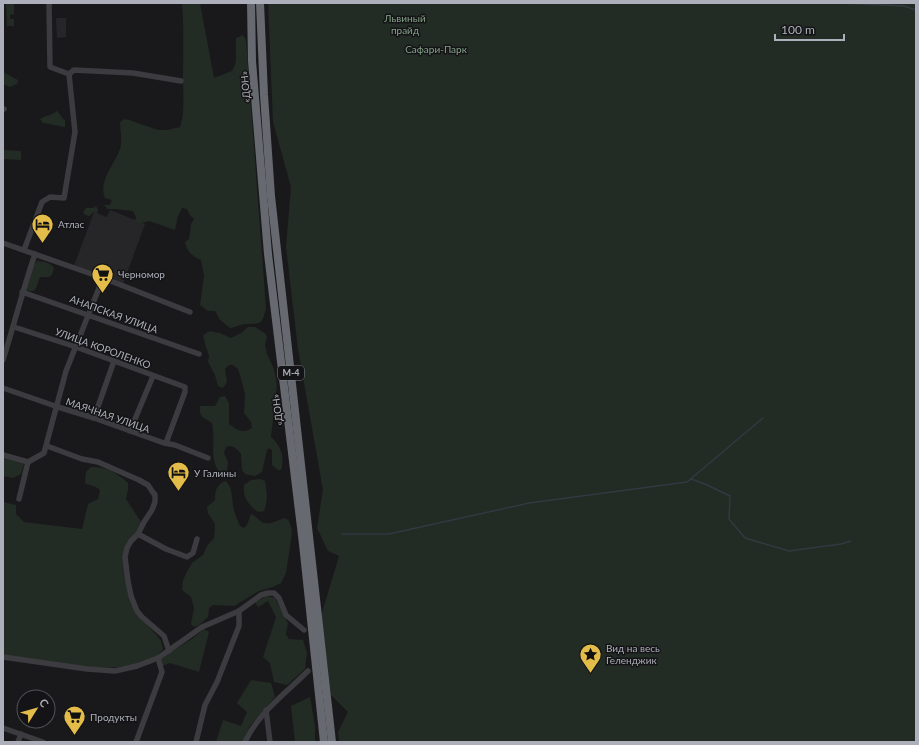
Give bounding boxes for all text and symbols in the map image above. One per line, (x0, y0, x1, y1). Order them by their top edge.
park label: Львиный прайд (383, 12, 426, 36)
scale bar (775, 16, 844, 42)
text: 100 m (781, 22, 815, 37)
park label: Сафари-Парк (405, 43, 468, 55)
street label: «ДОН» (238, 71, 252, 103)
hotel icon: Атлас (30, 211, 56, 244)
place label: Атлас (58, 218, 85, 230)
supermarket icon: Черномор (90, 261, 116, 294)
place label: Черномор (118, 268, 165, 280)
street label: АНАПСКАЯ УЛИЦА (68, 292, 160, 336)
street label: УЛИЦА КОРОЛЕНКО (54, 325, 152, 371)
road number: М-4 (278, 366, 304, 380)
street label: «ДОН» (269, 393, 285, 427)
street label: МАЯЧНАЯ УЛИЦА (64, 395, 152, 435)
hotel icon: У Галины (166, 460, 192, 493)
place label: У Галины (194, 467, 236, 479)
place icon: Вид на весь Геленджик (577, 641, 603, 674)
place label: Вид на весь Геленджик (606, 642, 660, 666)
north arrow (16, 689, 56, 729)
text: С (37, 696, 52, 710)
supermarket icon: Продукты (61, 704, 87, 737)
place label: Продукты (90, 711, 137, 723)

